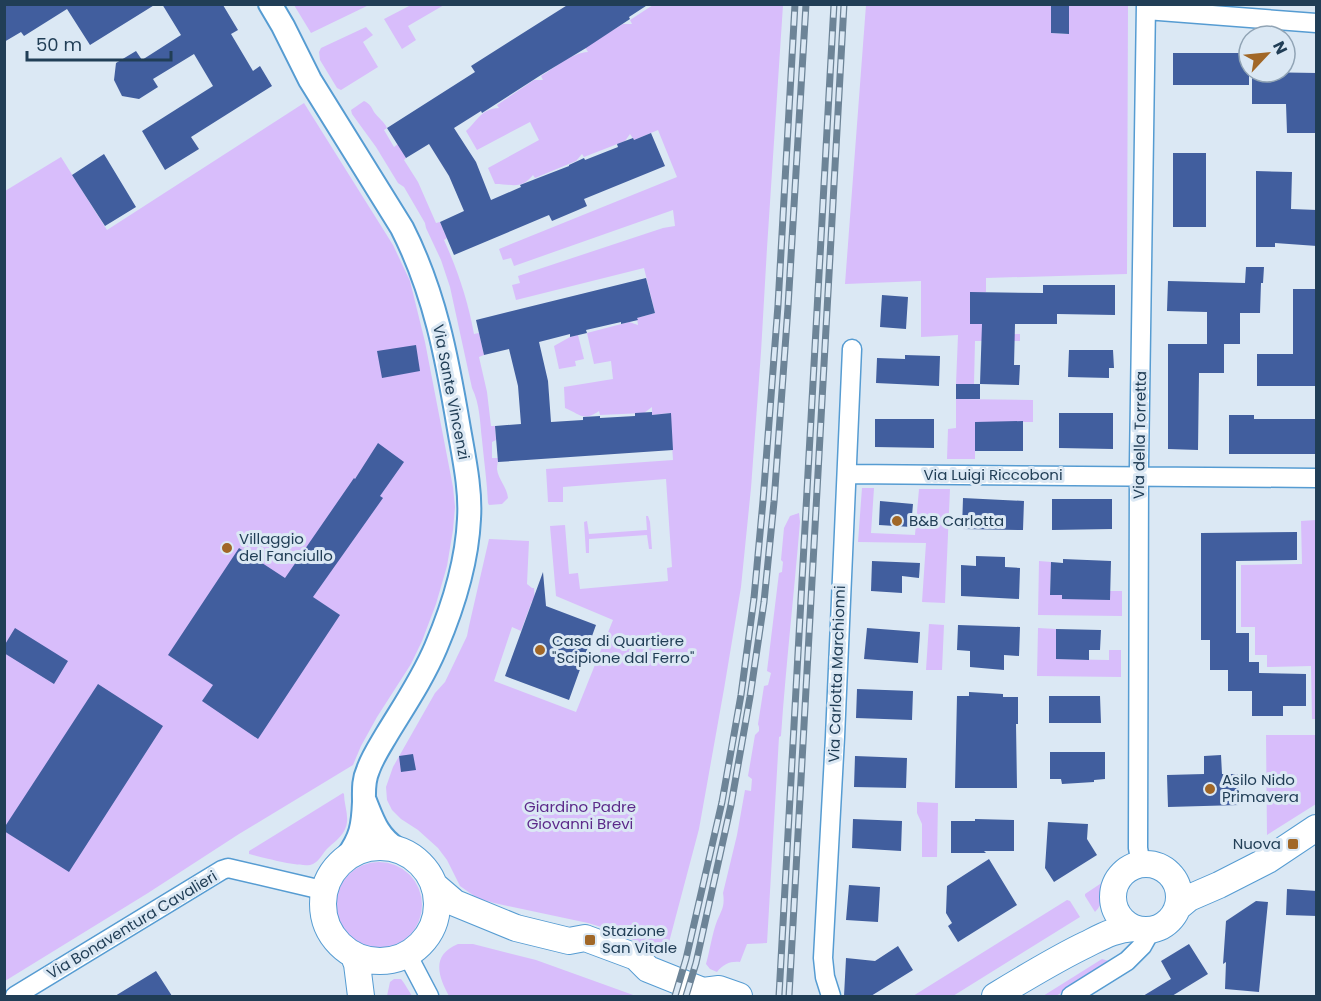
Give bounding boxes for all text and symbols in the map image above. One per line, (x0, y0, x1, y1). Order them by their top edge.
scale bar (27, 24, 171, 62)
north arrow (1237, 24, 1297, 84)
text: 50 m (36, 32, 82, 57)
text: N (1267, 37, 1293, 58)
street label: Via Sante Vincenzi (428, 323, 475, 461)
street label: Via della Torretta (1128, 371, 1151, 499)
street label: Via Luigi Riccoboni (923, 464, 1063, 485)
place label: B&B Carlotta (909, 510, 1004, 531)
marker: B&B Carlotta (890, 514, 904, 528)
place label: Villaggio del Fanciullo (239, 528, 333, 566)
marker: Villaggio del Fanciullo (220, 541, 234, 555)
street label: Via Carlotta Marchionni (823, 585, 850, 763)
place label: Casa di Quartiere "Scipione dal Ferro" (552, 630, 694, 668)
marker: Casa di Quartiere "Scipione dal Ferro" (533, 643, 547, 657)
place label: Asilo Nido Primavera (1222, 769, 1299, 807)
marker: Asilo Nido Primavera (1203, 782, 1217, 796)
park label: Giardino Padre Giovanni Brevi (524, 796, 636, 834)
place label: Nuova (1233, 833, 1281, 854)
marker: Nuova (1286, 837, 1300, 851)
street label: Via Bonaventura Cavalieri (43, 865, 221, 984)
place label: Stazione San Vitale (602, 920, 677, 958)
marker: Stazione San Vitale (583, 933, 597, 947)

